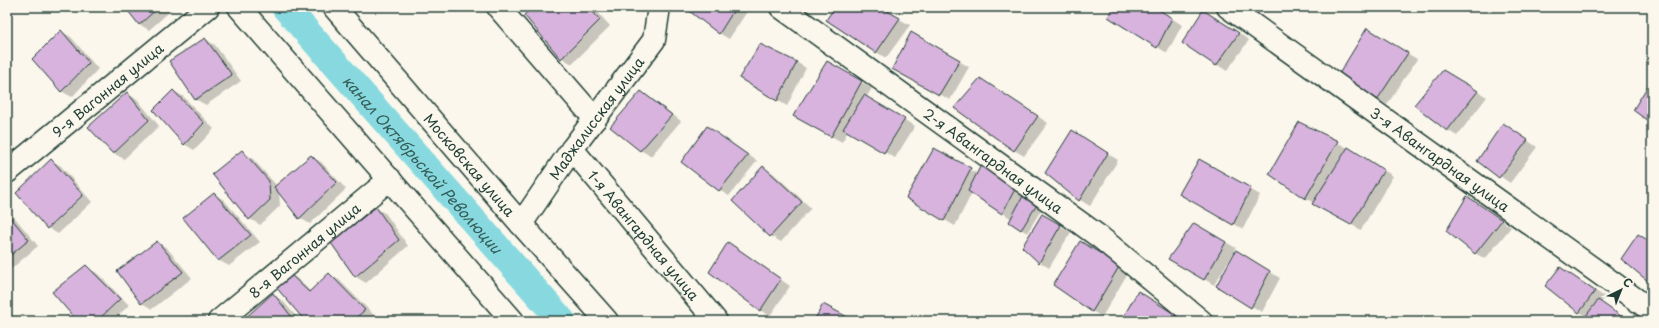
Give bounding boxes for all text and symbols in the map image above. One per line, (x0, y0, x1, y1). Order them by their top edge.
street label: 9-я Вагонная улица (47, 37, 168, 142)
street label: Маджалисская улица (544, 52, 649, 184)
water label: канал Октябрьской Революции (338, 69, 509, 259)
street label: 3-я Авангардная улица (1366, 102, 1514, 216)
street label: 2-я Авангардная улица (919, 103, 1068, 218)
street label: Московская улица (419, 108, 520, 221)
street label: 1-я Авангардная улица (583, 165, 705, 305)
street label: 8-я Вагонная улица (244, 197, 365, 303)
north arrow (1601, 270, 1641, 310)
text: С (1619, 273, 1637, 291)

